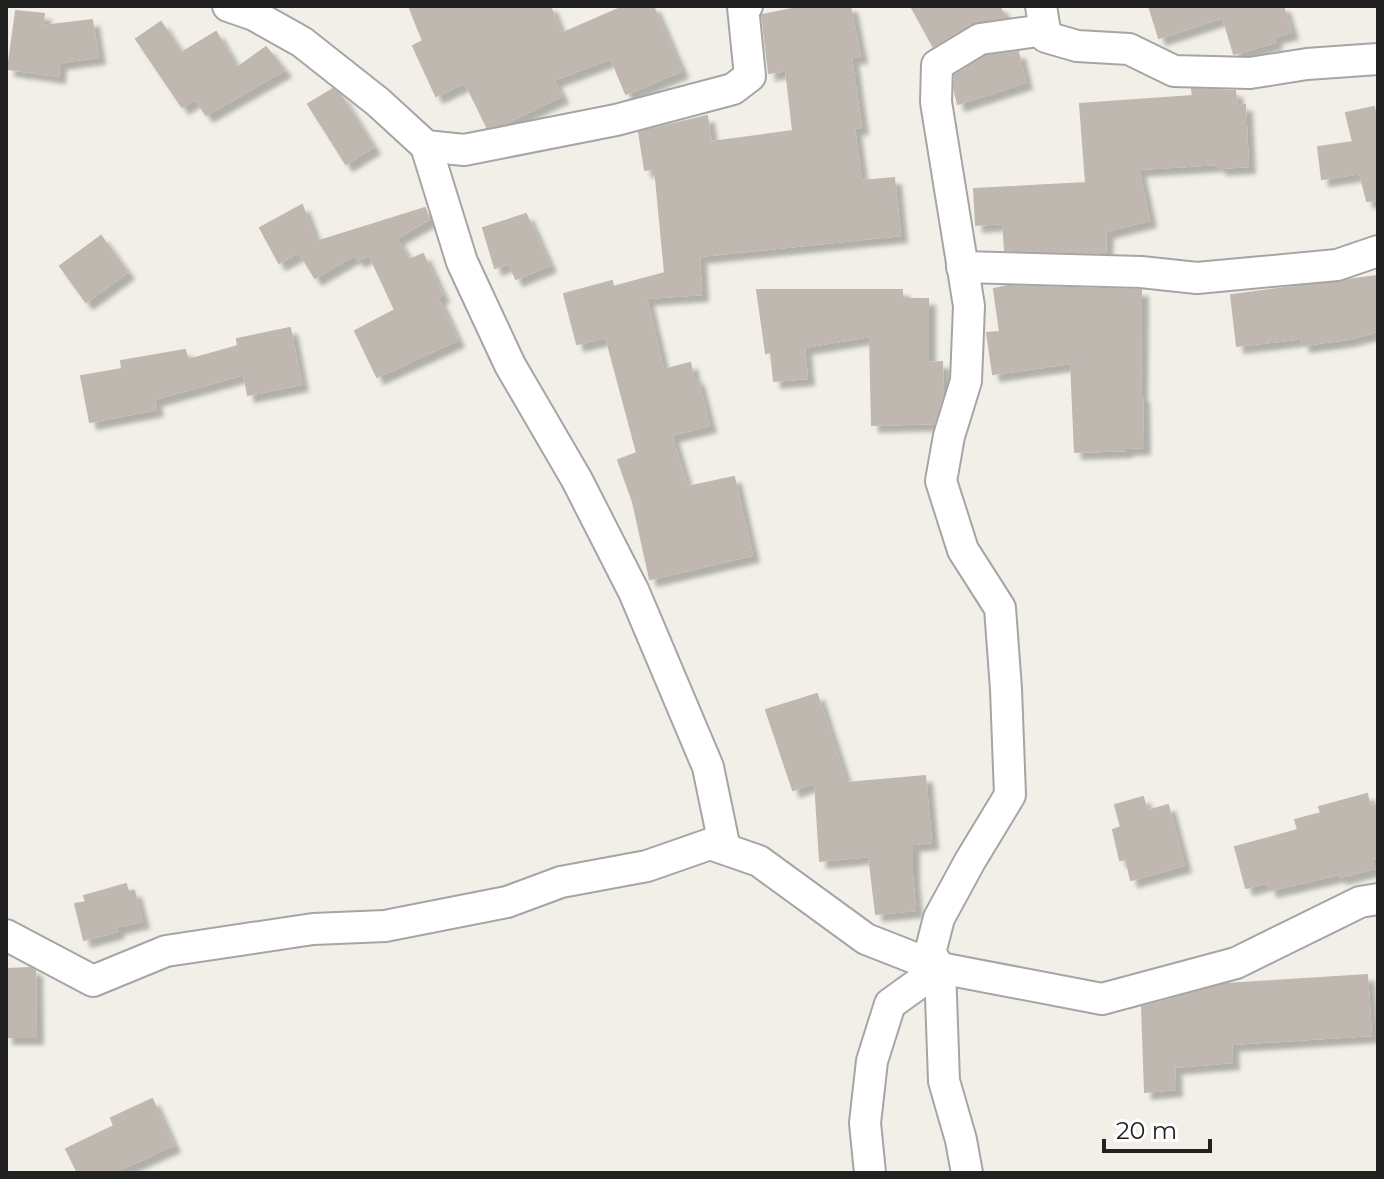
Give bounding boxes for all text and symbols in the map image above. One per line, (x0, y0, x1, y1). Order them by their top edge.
scale bar (1104, 1103, 1210, 1153)
text: 20 m (1116, 1116, 1177, 1145)

